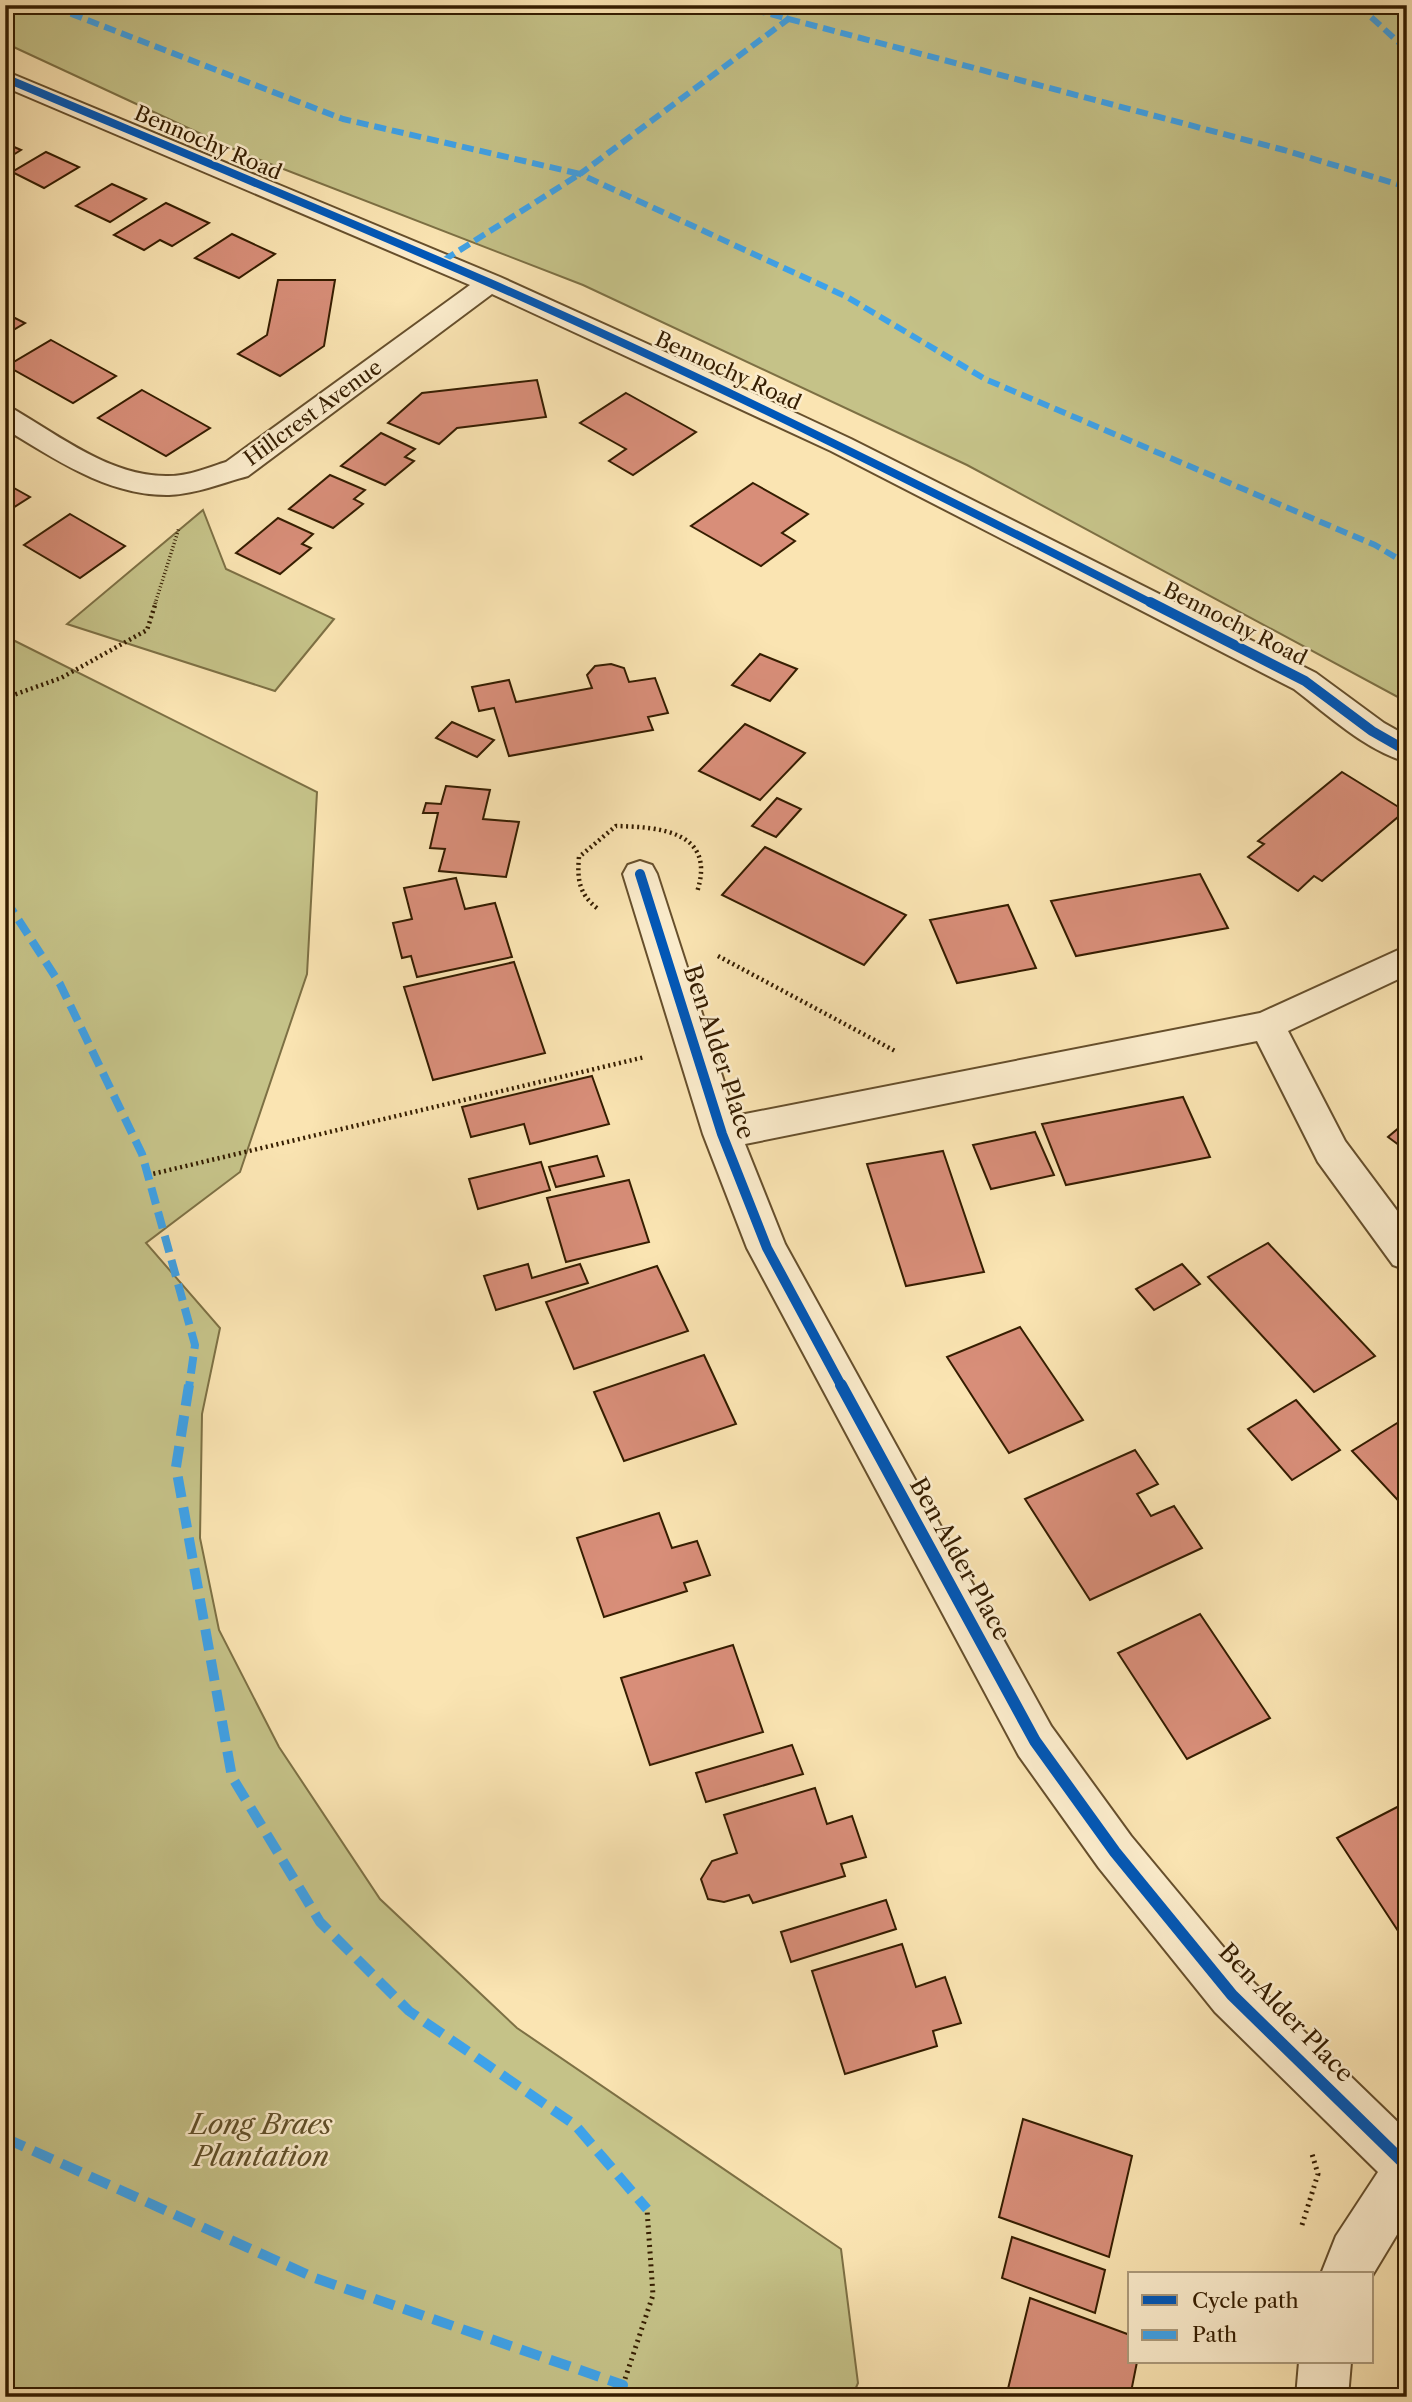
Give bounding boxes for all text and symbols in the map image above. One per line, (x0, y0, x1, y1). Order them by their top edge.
street label: Bennochy Road (131, 100, 286, 185)
street label: Bennochy Road (651, 326, 805, 415)
street label: Hillcrest Avenue (239, 354, 386, 471)
street label: Bennochy Road (1159, 577, 1311, 671)
street label: Ben Alder Place (678, 961, 761, 1143)
street label: Ben Alder Place (904, 1472, 1017, 1645)
street label: Ben Alder Place (1213, 1937, 1360, 2088)
park label: Long Braes Plantation (187, 2107, 333, 2173)
legend (1128, 2272, 1374, 2364)
text: Cycle path (1192, 2288, 1299, 2313)
text: Path (1192, 2322, 1237, 2347)

